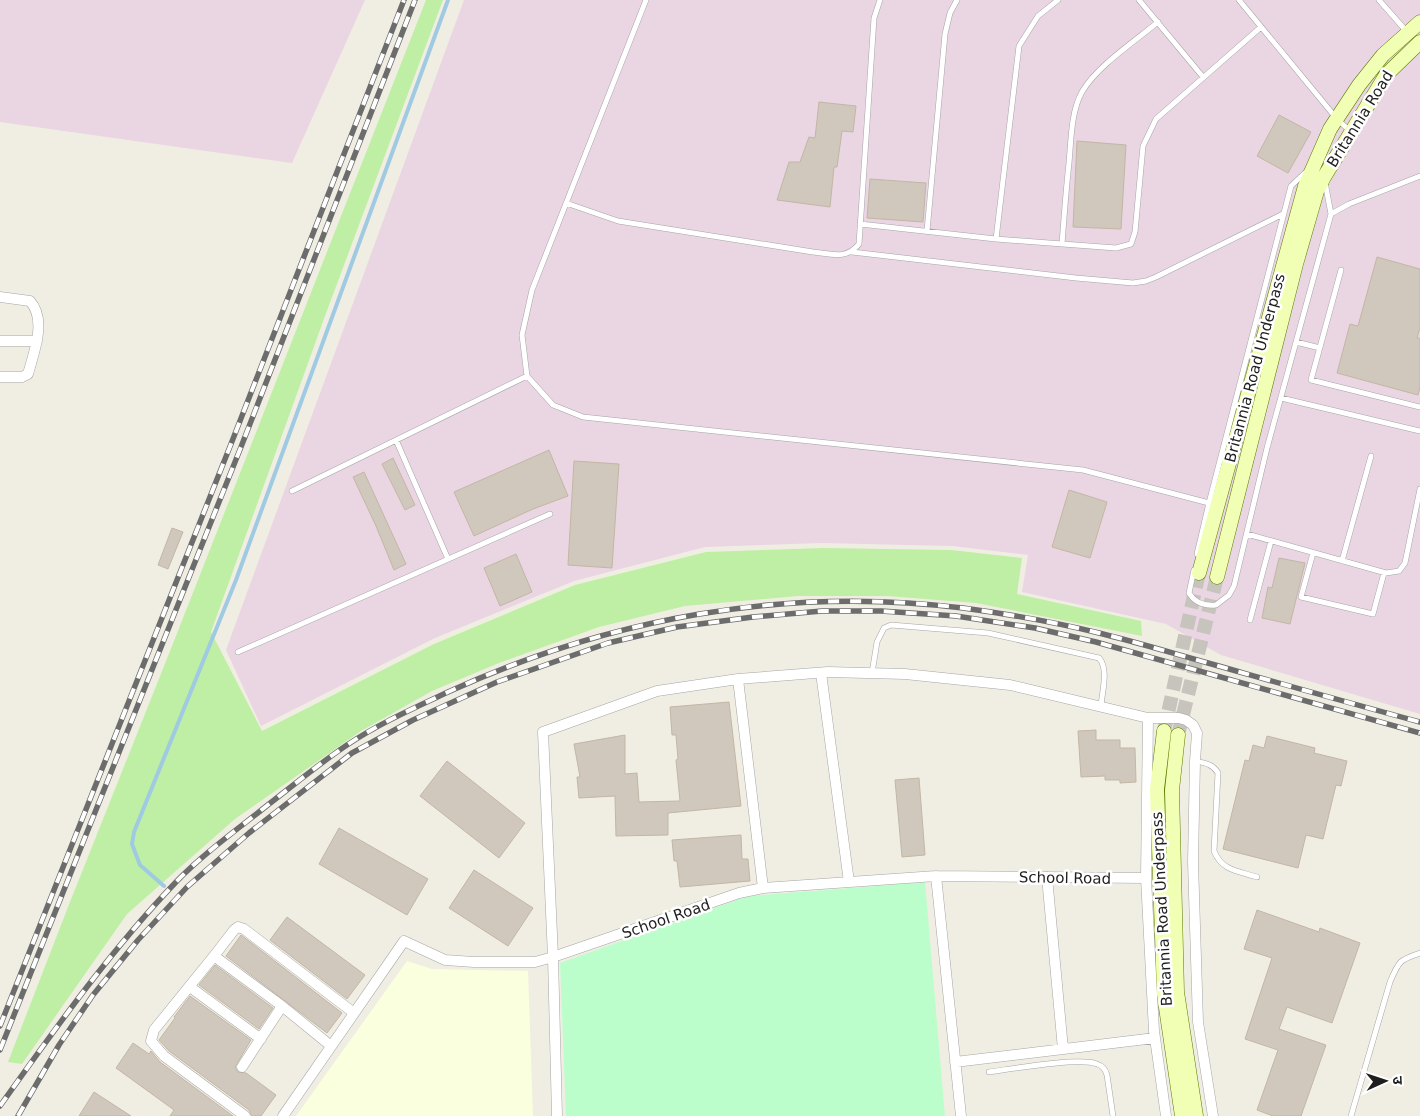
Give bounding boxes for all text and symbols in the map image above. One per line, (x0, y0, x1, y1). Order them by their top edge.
street label: Britannia Road (1323, 67, 1397, 171)
street label: Britannia Road Underpass (1221, 271, 1289, 465)
street label: Britannia Road Underpass (1148, 811, 1176, 1007)
street label: School Road (1019, 868, 1111, 888)
street label: School Road (619, 895, 713, 943)
north arrow (1360, 1056, 1410, 1106)
text: उ (1390, 1076, 1406, 1086)

